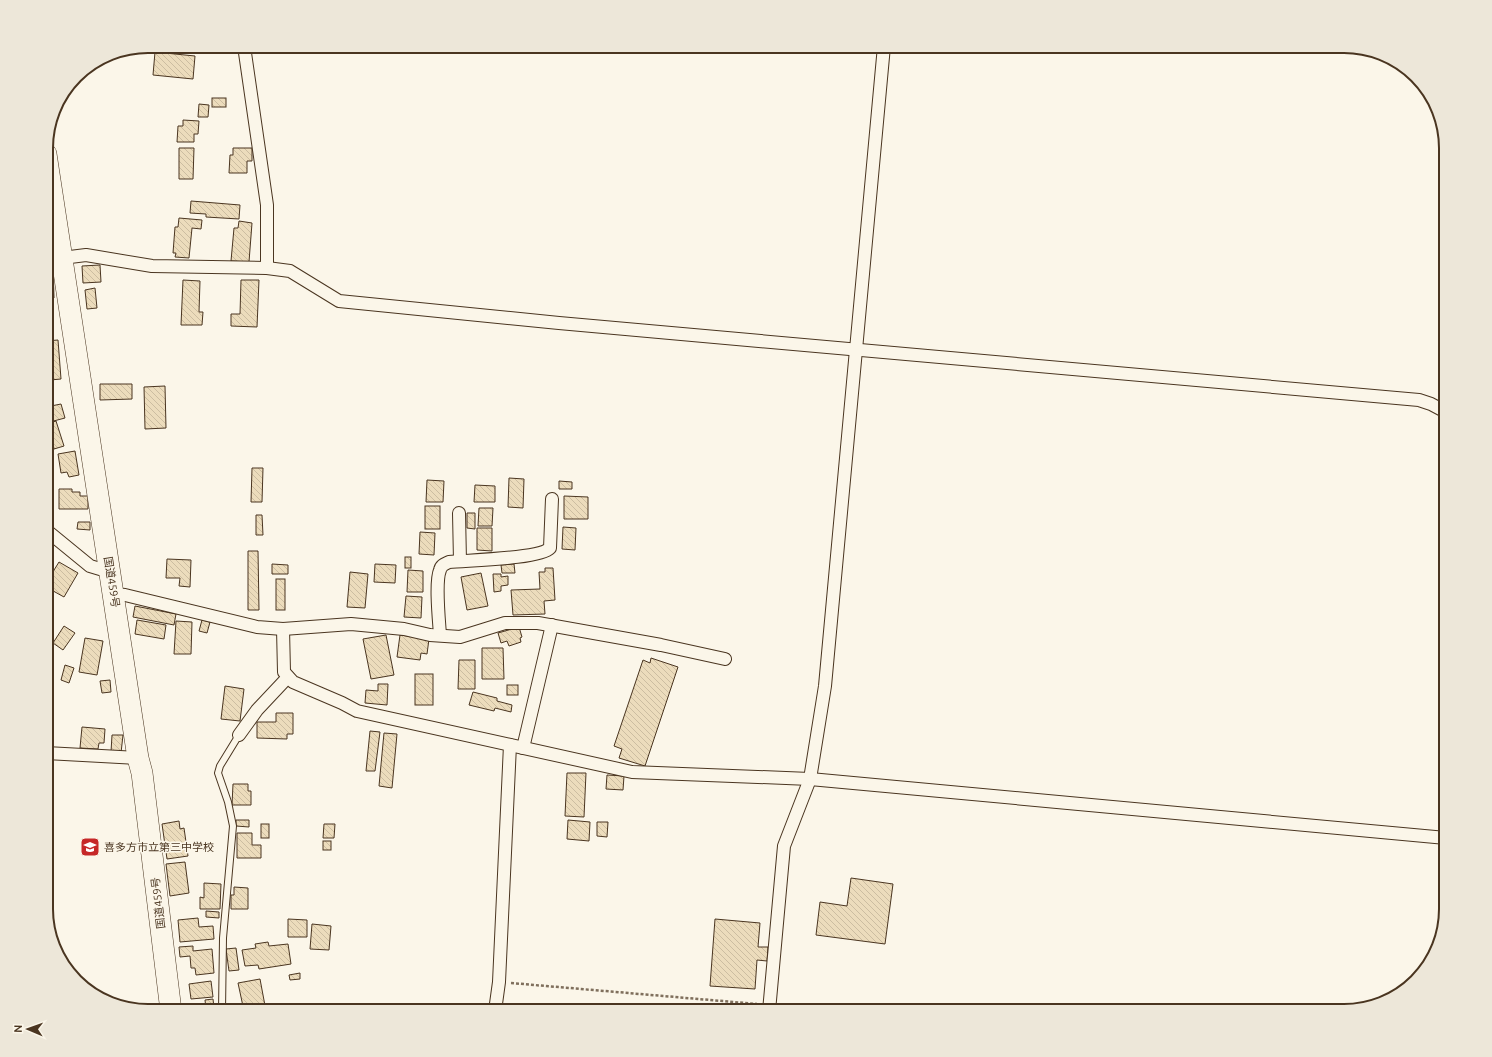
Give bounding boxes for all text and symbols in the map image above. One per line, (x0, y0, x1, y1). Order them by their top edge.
street label: 国道459号 (102, 556, 122, 608)
school or university icon: 喜多方市立第三中学校 (79, 836, 101, 858)
place label: 喜多方市立第三中学校 (104, 841, 214, 853)
street label: 国道459号 (149, 877, 167, 929)
north arrow (8, 1009, 48, 1049)
text: N (12, 1024, 24, 1033)

